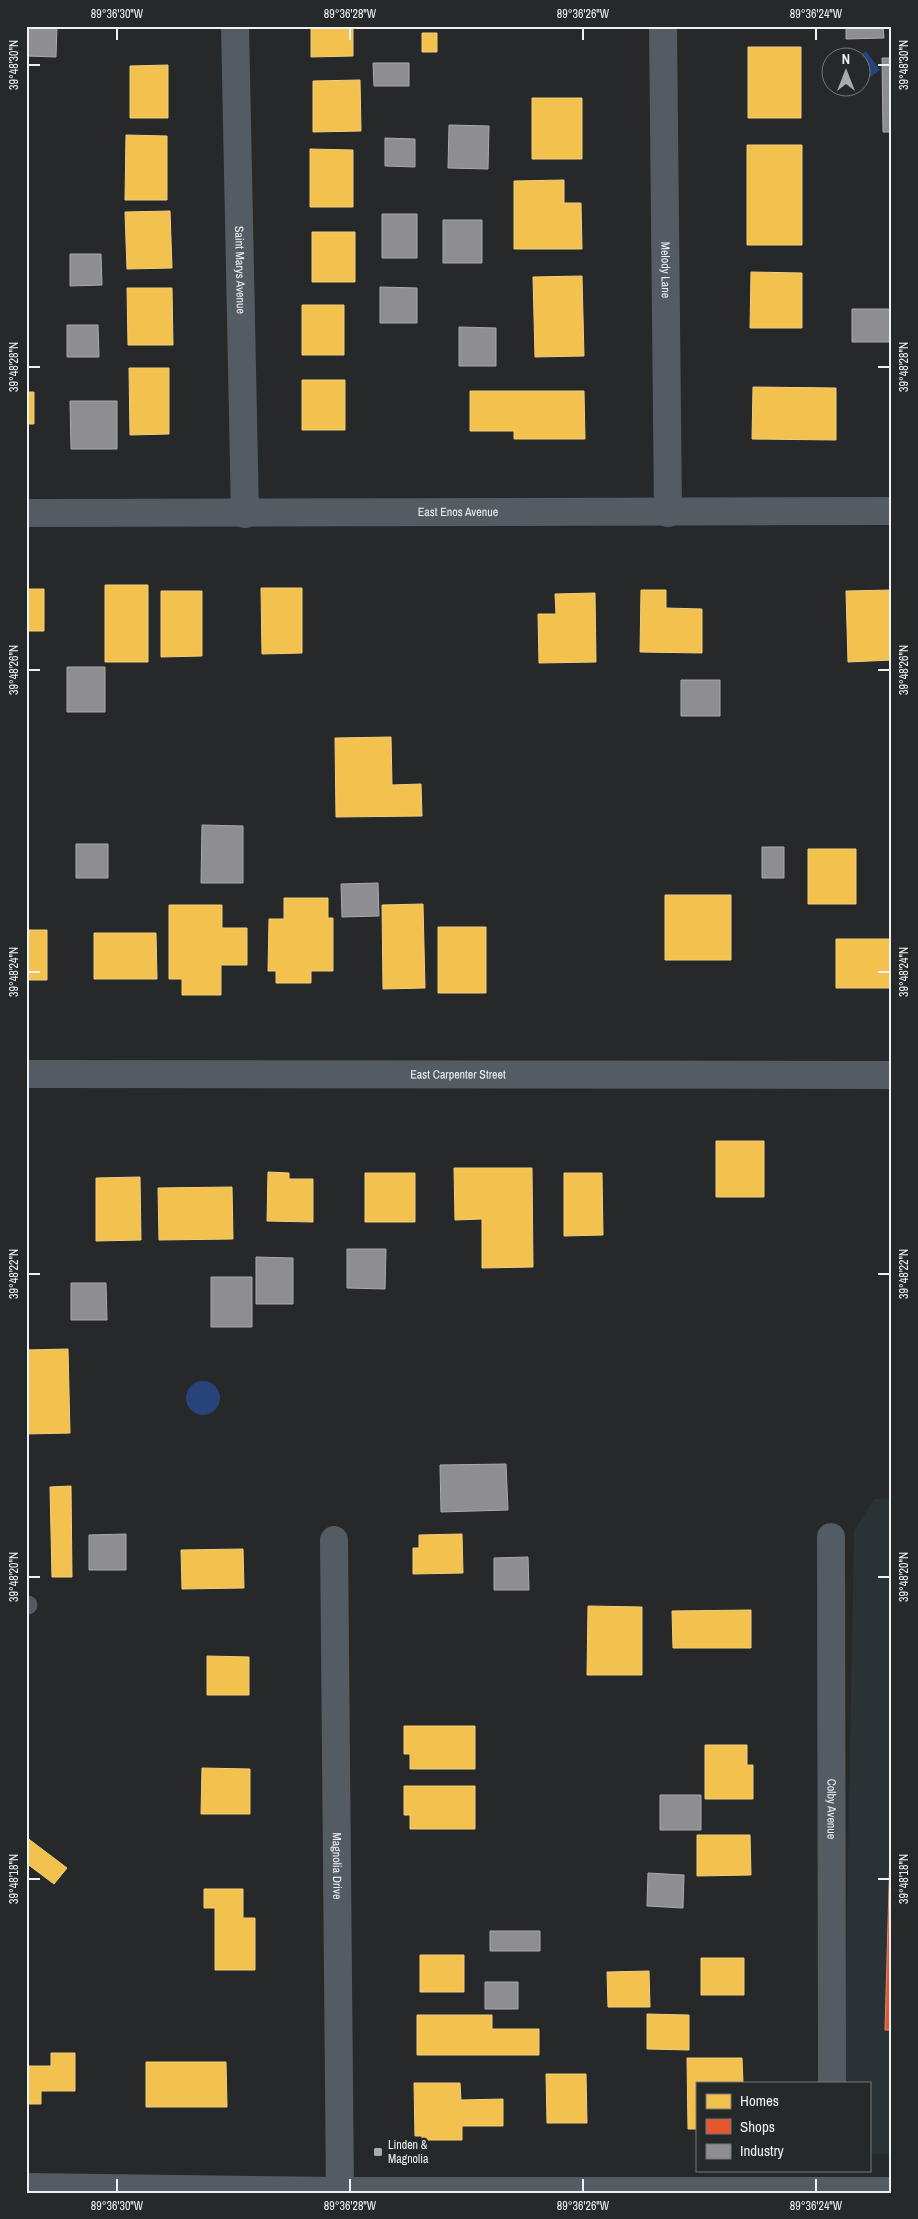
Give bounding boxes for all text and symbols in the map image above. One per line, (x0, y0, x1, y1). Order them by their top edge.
text: 89°36'30"W (91, 6, 144, 22)
text: 89°36'28"W (324, 6, 377, 22)
text: 89°36'26"W (557, 6, 610, 22)
text: 89°36'24"W (790, 6, 843, 22)
text: 39°48'30"N (6, 40, 22, 90)
text: 39°48'30"N (896, 40, 912, 90)
north arrow (820, 48, 870, 98)
text: N (842, 50, 850, 68)
street label: Saint Marys Avenue (231, 226, 249, 314)
street label: Melody Lane (657, 242, 674, 298)
text: 39°48'28"N (6, 342, 22, 392)
text: 39°48'28"N (896, 342, 912, 392)
street label: East Enos Avenue (418, 504, 498, 520)
text: 39°48'26"N (6, 645, 22, 695)
text: 39°48'26"N (896, 645, 912, 695)
text: 39°48'24"N (6, 947, 22, 997)
text: 39°48'24"N (896, 947, 912, 997)
street label: East Carpenter Street (410, 1066, 506, 1083)
text: 39°48'22"N (6, 1249, 22, 1299)
text: 39°48'22"N (896, 1249, 912, 1299)
text: 39°48'20"N (6, 1552, 22, 1602)
text: 39°48'20"N (896, 1552, 912, 1602)
street label: Colby Avenue (823, 1779, 840, 1839)
street label: Magnolia Drive (329, 1832, 345, 1899)
text: 39°48'18"N (6, 1854, 22, 1904)
text: 39°48'18"N (896, 1854, 912, 1904)
legend (696, 2082, 870, 2172)
text: Homes (740, 2090, 779, 2111)
text: Shops (740, 2116, 775, 2137)
place label: Linden & Magnolia (388, 2137, 429, 2167)
text: Industry (740, 2140, 785, 2161)
marker: Linden & Magnolia (372, 2146, 384, 2158)
text: 89°36'30"W (91, 2198, 144, 2214)
text: 89°36'28"W (324, 2198, 377, 2214)
text: 89°36'26"W (557, 2198, 610, 2214)
text: 89°36'24"W (790, 2198, 843, 2214)

